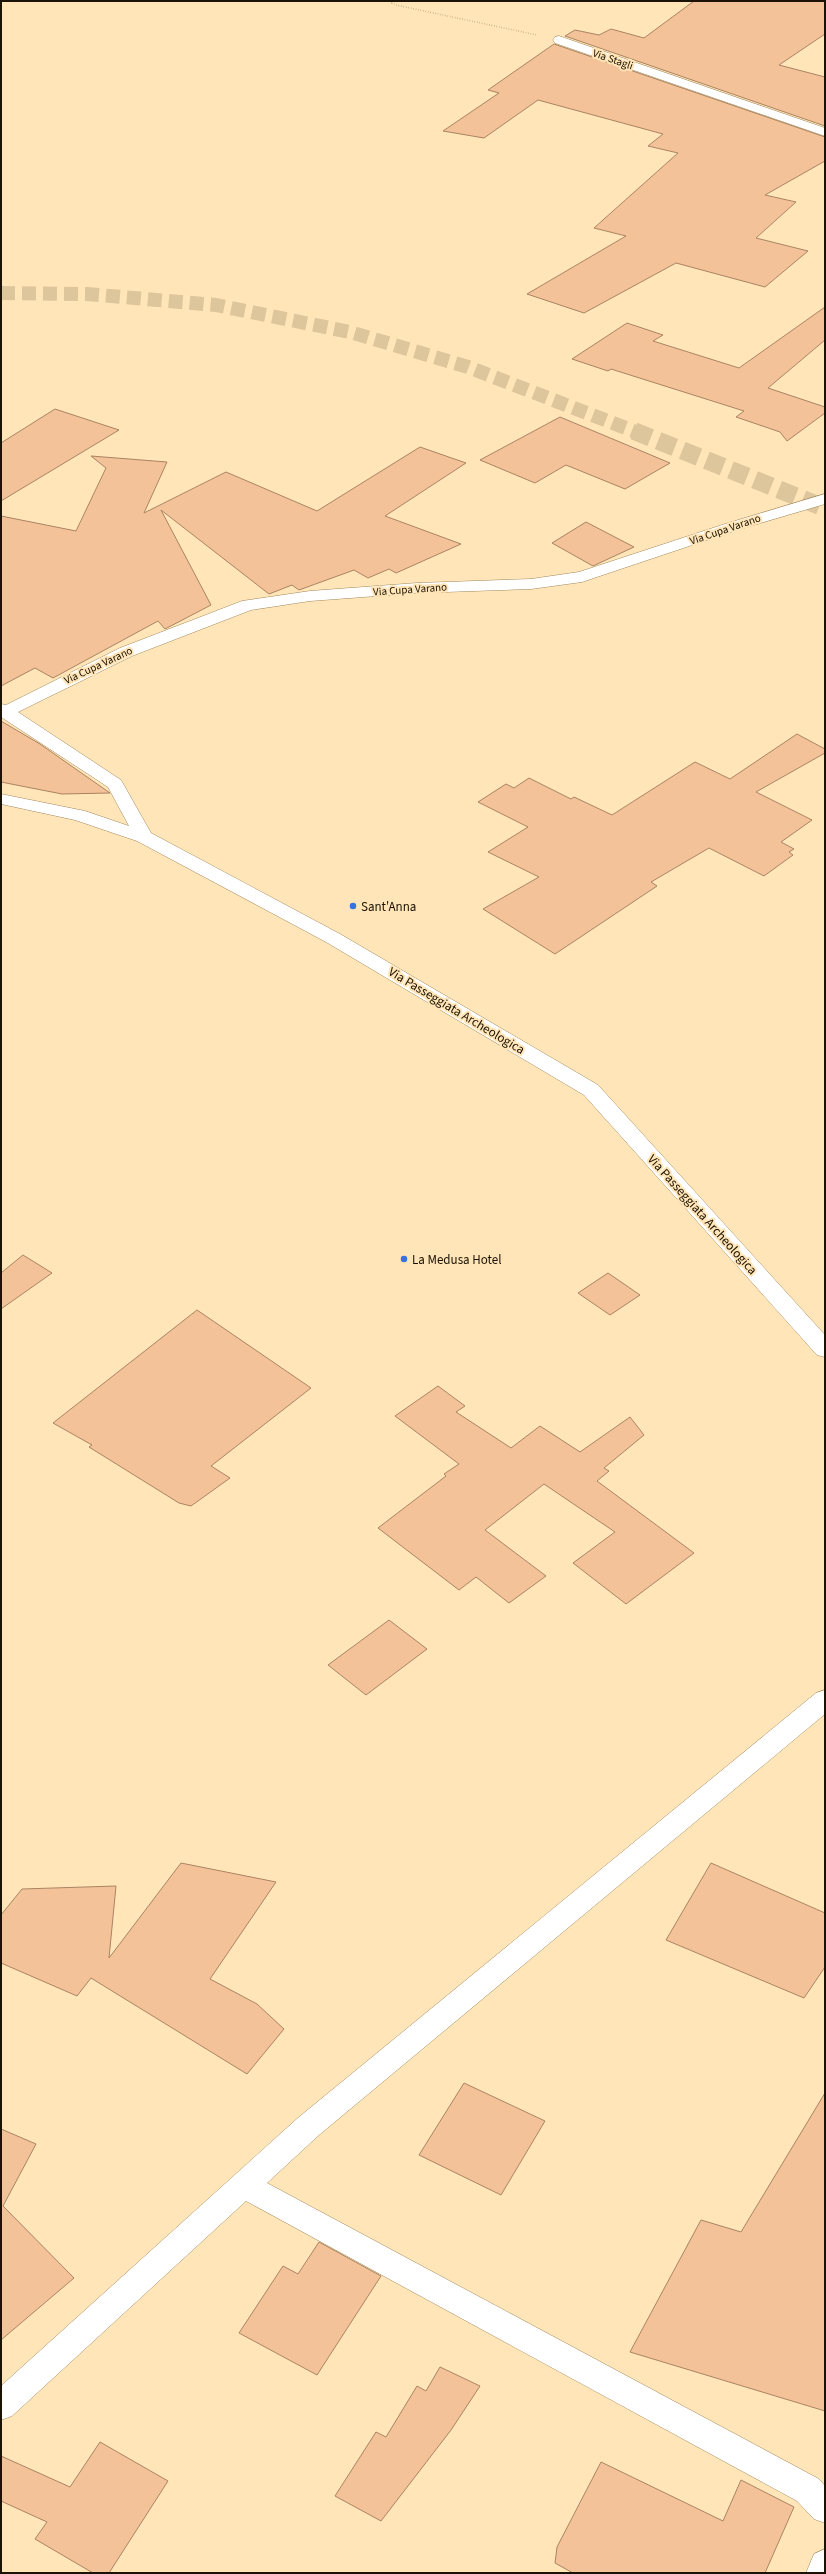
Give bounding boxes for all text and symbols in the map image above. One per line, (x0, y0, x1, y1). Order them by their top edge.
street label: Via Stagli (591, 46, 635, 73)
street label: Via Cupa Varano (688, 510, 763, 549)
street label: Via Cupa Varano (373, 579, 448, 600)
street label: Via Cupa Varano (62, 643, 135, 688)
place label: Sant'Anna (361, 898, 416, 916)
marker: Sant'Anna (348, 901, 358, 911)
street label: Via Passeggiata Archeologica (385, 963, 528, 1059)
street label: Via Passeggiata Archeologica (643, 1151, 761, 1279)
place label: La Medusa Hotel (412, 1251, 502, 1269)
marker: La Medusa Hotel (399, 1254, 409, 1264)

